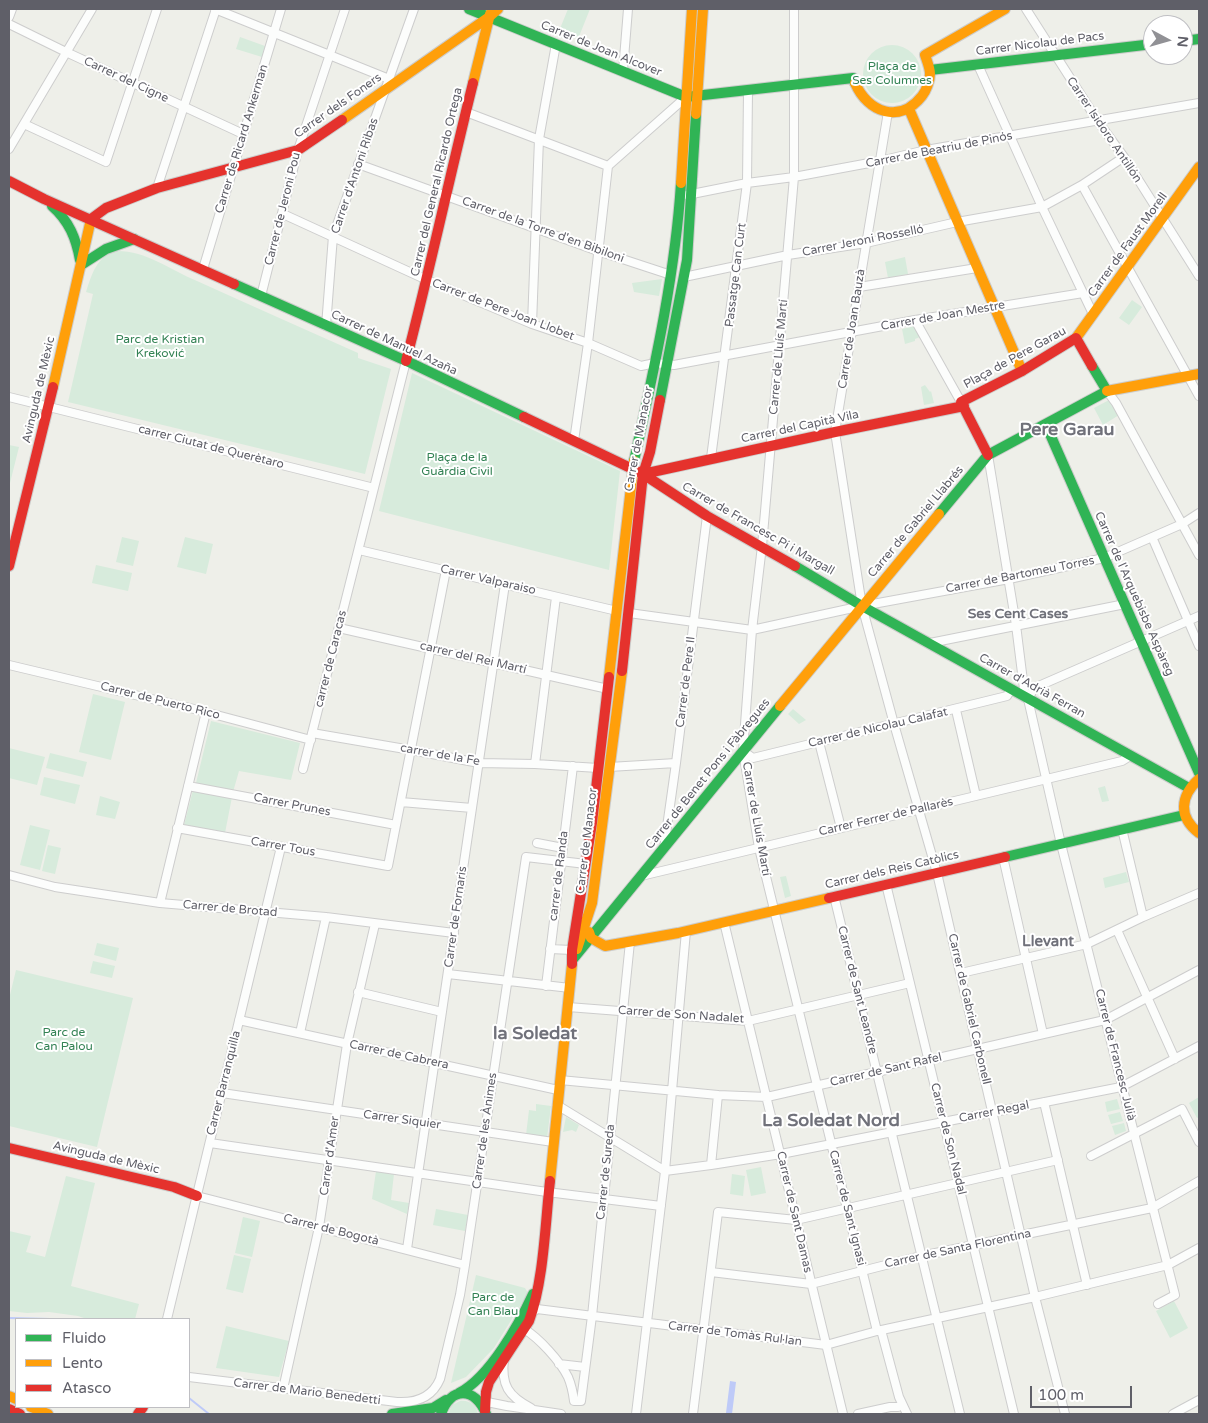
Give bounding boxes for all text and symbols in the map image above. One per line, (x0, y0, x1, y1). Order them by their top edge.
north arrow (1143, 15, 1193, 65)
street label: Carrer de Joan Alcover (538, 18, 664, 80)
street label: Carrer Nicolau de Pacs (975, 29, 1105, 59)
text: N (1173, 35, 1191, 48)
street label: Carrer del Cigne (81, 54, 171, 106)
park label: Plaça de Ses Columnes (852, 60, 932, 88)
street label: Carrer de Ricard Ankerman (212, 63, 272, 215)
street label: Carrer dels Foners (292, 70, 384, 142)
street label: Carrer Isidoro Antillón (1063, 74, 1145, 186)
street label: Carrer del General Ricardo Ortega (408, 86, 466, 278)
street label: Carrer d'Antoni Ribas (328, 116, 382, 236)
street label: Carrer de Beatriu de Pinós (864, 129, 1014, 171)
street label: Carrer de Jeroni Pou (262, 151, 304, 267)
street label: Carrer de Faust Morell (1085, 190, 1171, 300)
street label: Carrer de la Torre d'en Bibiloni (460, 194, 626, 266)
street label: Passatge Can Curt (722, 222, 750, 328)
street label: Carrer Jeroni Rosselló (801, 222, 925, 260)
street label: Carrer de Joan Bauzà (835, 268, 869, 390)
street label: Carrer de Pere Joan Llobet (430, 276, 576, 344)
street label: Carrer de Joan Mestre (880, 298, 1006, 334)
street label: Carrer de Lluís Martí (767, 299, 791, 415)
street label: Carrer de Manuel Azaña (329, 307, 459, 379)
street label: Plaça de Pere Garau (961, 324, 1069, 392)
park label: Parc de Kristian Kreković (116, 333, 204, 361)
street label: Avinguda de Mèxic (20, 335, 58, 445)
street label: Carrer de Manacor (622, 385, 656, 493)
street label: Carrer del Capità Vila (740, 407, 860, 447)
district label: Pere Garau (1019, 419, 1115, 441)
street label: carrer Ciutat de Querètaro (137, 422, 285, 472)
park label: Plaça de la Guàrdia Civil (421, 451, 493, 479)
street label: Carrer de Gabriel Llabrés (865, 463, 967, 581)
street label: Carrer de Francesc Pi i Margall (679, 479, 837, 579)
street label: Carrer de l'Arquebisbe Aspàreg (1091, 510, 1177, 678)
street label: Carrer de Bartomeu Torres (944, 554, 1096, 596)
street label: Carrer Valparaiso (439, 562, 537, 598)
district label: Ses Cent Cases (968, 606, 1068, 622)
street label: carrer de Caracas (312, 609, 350, 709)
street label: Carrer de Pere II (673, 635, 699, 729)
street label: carrer del Rei Martí (418, 639, 528, 677)
street label: Carrer d'Adrià Ferran (976, 651, 1088, 721)
street label: Carrer de Puerto Rico (99, 679, 221, 723)
street label: Carrer de Benet Pons i Fàbregues (643, 696, 773, 852)
street label: Carrer de Nicolau Calafat (807, 705, 949, 751)
street label: carrer de la Fe (399, 741, 481, 769)
street label: Carrer de Lluís Martí (739, 761, 773, 877)
street label: Carrer de Manacor (573, 787, 601, 895)
street label: Carrer Prunes (252, 790, 332, 820)
street label: Carrer Ferrer de Pallarès (817, 795, 955, 839)
street label: carrer de Randa (546, 830, 572, 922)
street label: Carrer Tous (249, 834, 317, 860)
street label: Carrer dels Reis Catòlics (824, 848, 960, 892)
street label: Carrer de Fornaris (442, 865, 470, 969)
street label: Carrer de Brotad (182, 898, 278, 920)
street label: Carrer de Sant Leandre (834, 924, 880, 1056)
street label: Carrer de Gabriel Carbonell (945, 932, 993, 1086)
district label: Llevant (1022, 933, 1074, 951)
street label: Carrer de Francesc Julià (1092, 987, 1138, 1123)
street label: Carrer de Son Nadalet (618, 1003, 744, 1027)
district label: la Soledat (493, 1023, 577, 1045)
park label: Parc de Can Palou (35, 1026, 93, 1054)
street label: Carrer Barranquilla (204, 1029, 244, 1137)
street label: Carrer de Cabrera (348, 1037, 450, 1073)
street label: Carrer de Sant Rafel (829, 1050, 943, 1090)
street label: Carrer de les Ànimes (470, 1072, 500, 1190)
street label: Carrer de Son Nadal (927, 1082, 969, 1196)
street label: Carrer Regal (958, 1098, 1030, 1126)
street label: Carrer Siquier (362, 1107, 442, 1133)
district label: La Soledat Nord (762, 1110, 900, 1132)
street label: Carrer d'Amer (317, 1115, 343, 1197)
street label: Carrer de Sureda (594, 1123, 618, 1221)
street label: Avinguda de Mèxic (51, 1139, 161, 1177)
street label: Carrer de Sant Ignasi (826, 1149, 868, 1267)
street label: Carrer de Sant Damas (773, 1150, 815, 1274)
street label: Carrer de Bogotà (282, 1211, 380, 1249)
street label: Carrer de Santa Florentina (883, 1226, 1033, 1272)
park label: Parc de Can Blau (468, 1291, 518, 1319)
legend (15, 1318, 190, 1408)
street label: Carrer de Tomàs Rul·lan (667, 1319, 803, 1349)
text: Fluido (62, 1329, 106, 1347)
text: Lento (62, 1354, 103, 1372)
street label: Carrer de Mario Benedetti (233, 1376, 381, 1408)
scale bar (1033, 1376, 1136, 1408)
text: Atasco (62, 1379, 111, 1397)
text: 100 m (1038, 1386, 1084, 1404)

